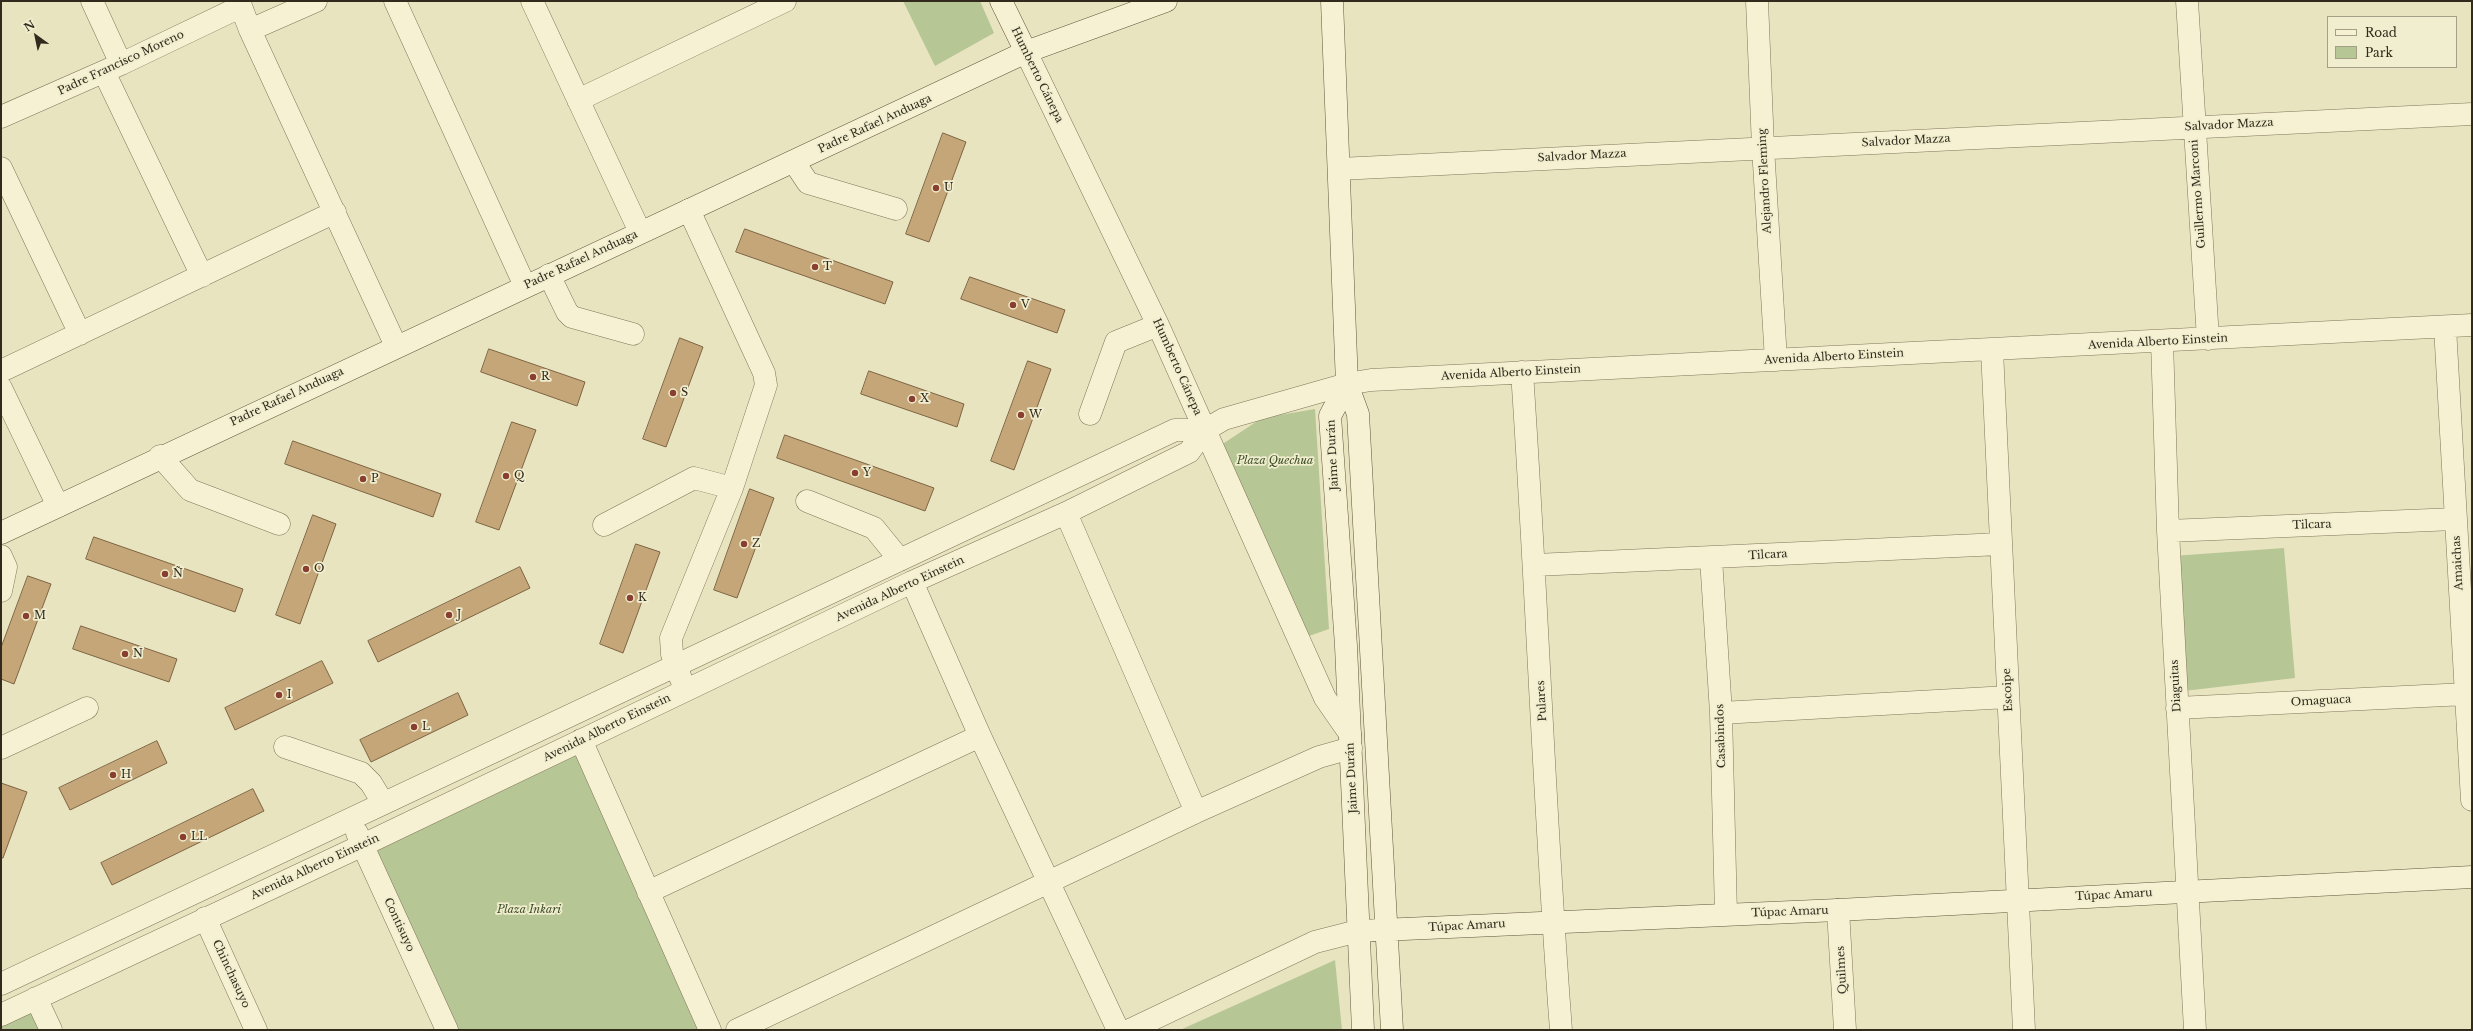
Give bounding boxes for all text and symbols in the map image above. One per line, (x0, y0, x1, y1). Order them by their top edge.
north arrow (16, 16, 56, 56)
legend (2327, 16, 2457, 68)
text: N (21, 17, 38, 35)
street label: Humberto Cánepa (1008, 25, 1066, 125)
text: Road (2365, 25, 2397, 40)
street label: Padre Francisco Moreno (56, 28, 186, 98)
text: Park (2365, 45, 2393, 60)
street label: Padre Rafael Anduaga (816, 92, 934, 156)
street label: Salvador Mazza (2184, 116, 2274, 134)
street label: Alejandro Fleming (1756, 128, 1774, 234)
street label: Salvador Mazza (1861, 132, 1951, 150)
street label: Guillermo Marconi (2188, 139, 2208, 249)
street label: Salvador Mazza (1537, 147, 1627, 165)
place label: U (944, 181, 953, 195)
marker: U (931, 183, 941, 193)
street label: Padre Rafael Anduaga (522, 228, 640, 292)
place label: T (823, 260, 832, 274)
marker: T (810, 262, 820, 272)
place label: V (1021, 298, 1030, 312)
marker: V (1008, 300, 1018, 310)
street label: Humberto Cánepa (1150, 316, 1204, 418)
street label: Avenida Alberto Einstein (2088, 332, 2228, 352)
street label: Avenida Alberto Einstein (1764, 347, 1904, 367)
street label: Avenida Alberto Einstein (1441, 363, 1581, 383)
street label: Padre Rafael Anduaga (228, 365, 346, 429)
place label: R (541, 370, 550, 384)
marker: R (528, 372, 538, 382)
place label: S (681, 386, 688, 400)
marker: S (668, 388, 678, 398)
place label: X (920, 392, 929, 406)
marker: X (907, 394, 917, 404)
place label: W (1029, 408, 1042, 422)
marker: W (1016, 410, 1026, 420)
street label: Jaime Durán (1325, 419, 1341, 491)
park label: Plaza Quechua (1237, 454, 1313, 468)
place label: Y (863, 466, 871, 480)
marker: Y (850, 468, 860, 478)
place label: Q (514, 469, 524, 483)
marker: Q (501, 471, 511, 481)
place label: P (371, 472, 379, 486)
marker: P (358, 474, 368, 484)
street label: Tilcara (2292, 518, 2332, 532)
street label: Amaichas (2450, 535, 2466, 591)
place label: Z (752, 537, 760, 551)
marker: Z (739, 539, 749, 549)
street label: Tilcara (1748, 547, 1788, 563)
street label: Avenida Alberto Einstein (834, 553, 966, 625)
place label: O (314, 562, 324, 576)
marker: O (301, 564, 311, 574)
place label: Ñ (173, 567, 183, 581)
marker: Ñ (160, 569, 170, 579)
place label: K (638, 591, 647, 605)
marker: K (625, 593, 635, 603)
place label: J (457, 608, 461, 622)
place label: M (34, 609, 46, 623)
marker: J (444, 610, 454, 620)
marker: M (21, 611, 31, 621)
place label: N (133, 647, 143, 661)
marker: N (120, 649, 130, 659)
street label: Diaguitas (2168, 659, 2184, 713)
street label: Escoipe (2000, 668, 2016, 712)
street label: Pulares (1534, 680, 1550, 722)
place label: I (287, 688, 292, 702)
marker: I (274, 690, 284, 700)
street label: Avenida Alberto Einstein (541, 691, 673, 765)
street label: Omaguaca (2291, 693, 2351, 709)
street label: Casabindos (1713, 704, 1729, 768)
place label: L (422, 720, 430, 734)
marker: L (409, 722, 419, 732)
street label: Jaime Durán (1344, 742, 1360, 814)
place label: H (121, 768, 131, 782)
marker: H (108, 770, 118, 780)
place label: LL (191, 830, 207, 844)
street label: Avenida Alberto Einstein (249, 831, 381, 903)
marker: LL (178, 832, 188, 842)
street label: Túpac Amaru (2075, 886, 2153, 904)
street label: Contisuyo (381, 896, 417, 954)
park label: Plaza Inkari (497, 903, 561, 917)
street label: Túpac Amaru (1751, 904, 1829, 920)
street label: Túpac Amaru (1428, 917, 1506, 935)
street label: Chinchasuyo (209, 938, 253, 1010)
street label: Quilmes (1834, 946, 1850, 994)

